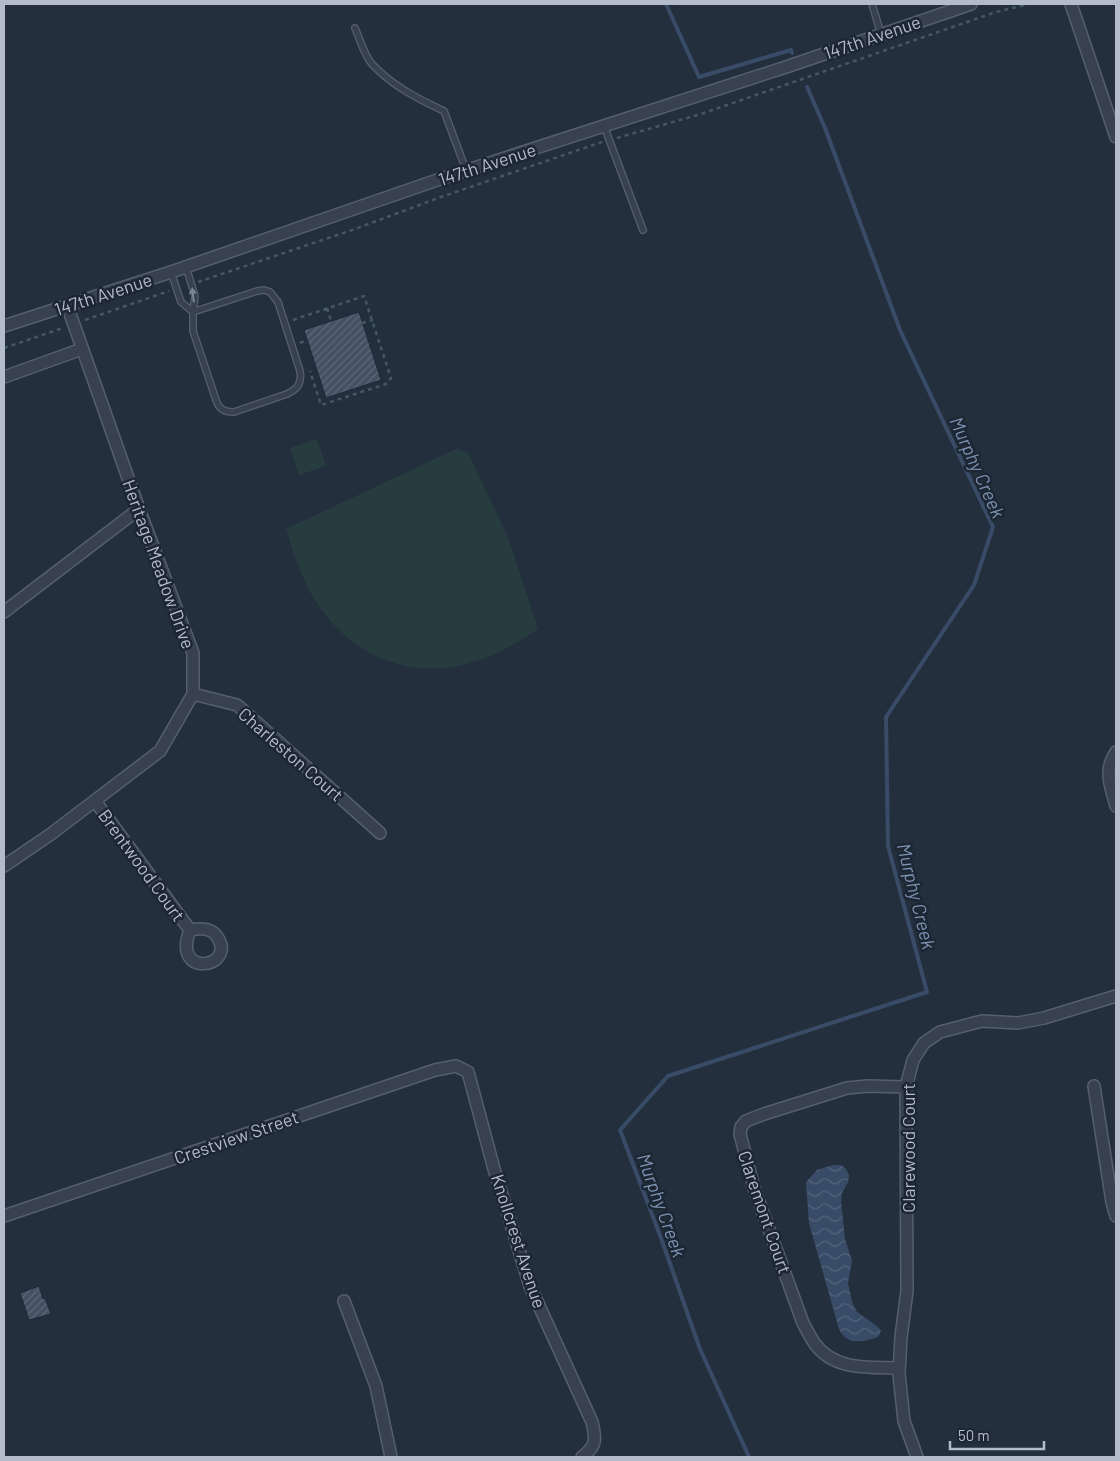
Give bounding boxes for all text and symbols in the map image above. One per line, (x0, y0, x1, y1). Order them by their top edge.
street label: 147th Avenue (821, 10, 923, 64)
street label: 147th Avenue (435, 138, 539, 190)
street label: 147th Avenue (51, 268, 155, 320)
one-way arrow (189, 287, 197, 303)
water label: Murphy Creek (945, 413, 1011, 522)
street label: Heritage Meadow Drive (118, 476, 200, 652)
street label: Charleston Court (234, 702, 348, 806)
street label: Brentwood Court (94, 805, 190, 925)
water label: Murphy Creek (893, 841, 941, 952)
street label: Clarewood Court (897, 1083, 919, 1213)
street label: Crestview Street (171, 1105, 301, 1169)
street label: Claremont Court (734, 1148, 796, 1276)
water label: Murphy Creek (633, 1150, 692, 1261)
street label: Knollcrest Avenue (487, 1171, 551, 1311)
scale bar (950, 1418, 1044, 1450)
text: 50 m (958, 1426, 990, 1444)

